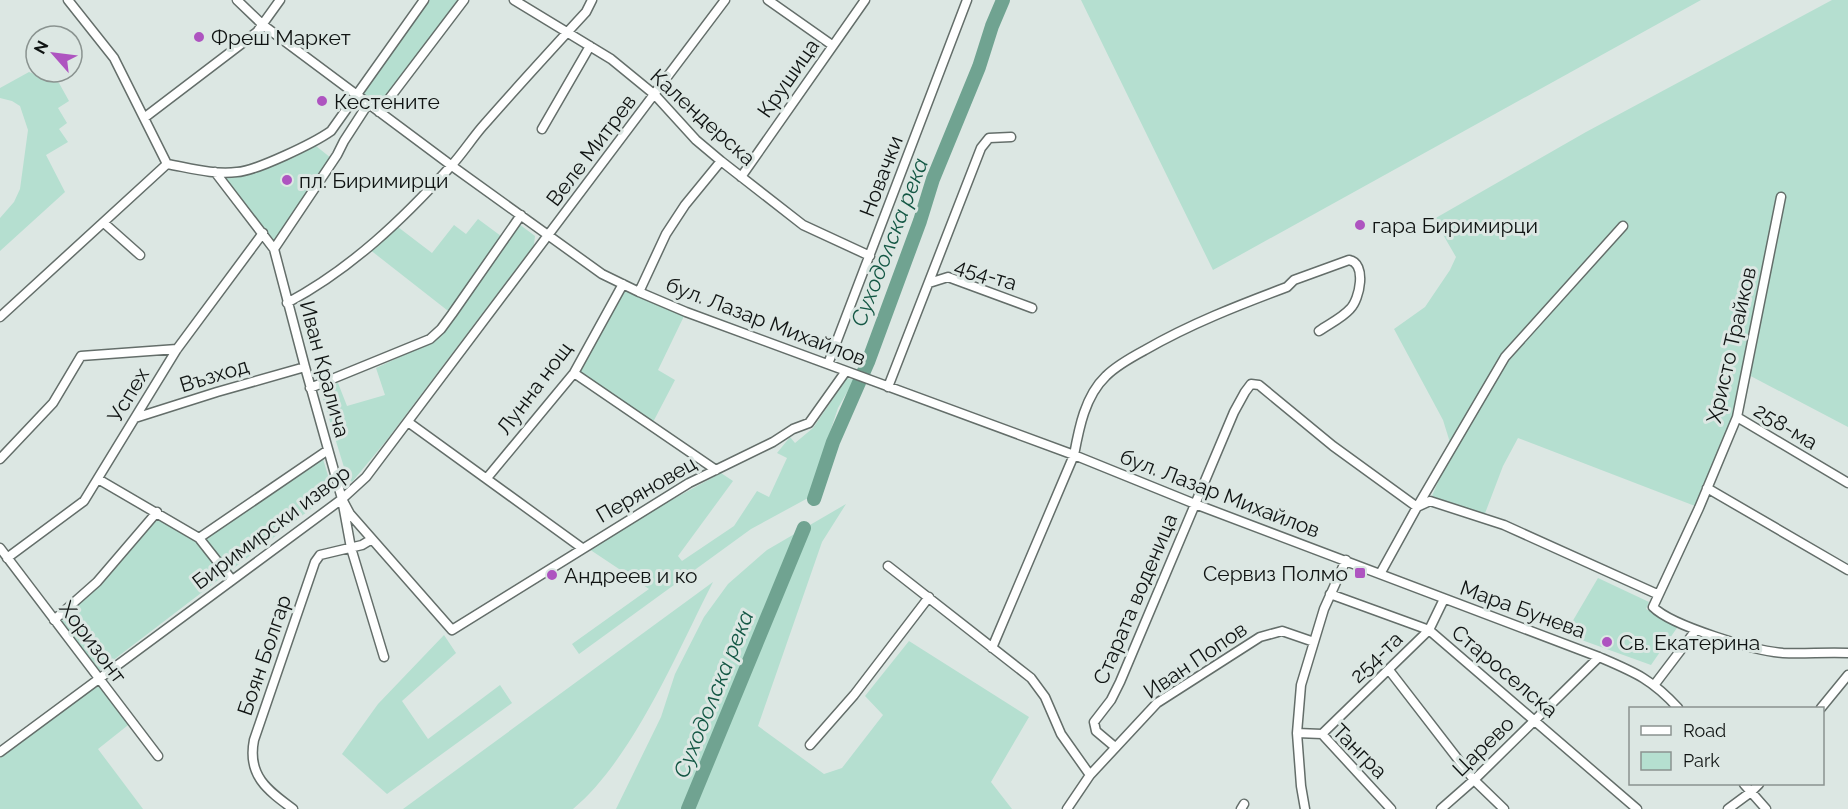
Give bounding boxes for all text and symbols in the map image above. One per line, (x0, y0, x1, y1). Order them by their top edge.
north arrow (24, 24, 84, 84)
place label: Фреш Маркет (211, 25, 351, 50)
marker: Фреш Маркет (192, 30, 206, 44)
street label: Крушица (752, 34, 824, 122)
text: N (30, 37, 52, 57)
street label: Календерска (645, 63, 761, 171)
place label: Кестените (334, 89, 440, 114)
street label: Веле Митрев (541, 89, 641, 211)
marker: Кестените (315, 94, 329, 108)
street label: Новачки (854, 132, 908, 220)
water label: Суходолска река (845, 154, 933, 330)
place label: пл. Биримирци (299, 168, 449, 193)
marker: пл. Биримирци (280, 173, 294, 187)
place label: гара Биримирци (1372, 213, 1538, 238)
marker: гара Биримирци (1353, 218, 1367, 232)
street label: 454-та (952, 253, 1020, 295)
street label: Христо Трайков (1701, 265, 1761, 425)
street label: бул. Лазар Михайлов (663, 271, 869, 371)
street label: Иван Кралича (295, 298, 355, 440)
street label: Лунна нощ (491, 337, 577, 439)
street label: Възход (176, 353, 252, 397)
street label: Успех (102, 363, 154, 427)
street label: 258-ма (1750, 397, 1822, 455)
street label: бул. Лазар Михайлов (1117, 443, 1323, 543)
street label: Перяновец (591, 450, 701, 528)
street label: Биримирски извор (187, 460, 355, 594)
street label: Старата воденица (1088, 510, 1182, 688)
place label: Сервиз Полмо (1203, 561, 1348, 586)
place label: Андреев и ко (564, 563, 698, 588)
marker: Сервиз Полмо (1353, 566, 1367, 580)
marker: Андреев и ко (545, 568, 559, 582)
street label: Мара Бунева (1457, 575, 1589, 643)
street label: Боян Болгар (232, 591, 296, 719)
street label: Хоризонт (54, 596, 132, 688)
water label: Суходолска река (668, 606, 758, 782)
street label: Иван Попов (1139, 616, 1251, 704)
street label: Староселска (1447, 619, 1563, 723)
street label: 254-та (1345, 626, 1407, 688)
place label: Св. Екатерина (1619, 630, 1760, 655)
marker: Св. Екатерина (1600, 635, 1614, 649)
legend (1629, 707, 1824, 785)
street label: Царево (1447, 711, 1519, 781)
street label: Тангра (1327, 718, 1393, 784)
text: Road (1683, 720, 1726, 741)
text: Park (1683, 750, 1720, 771)

